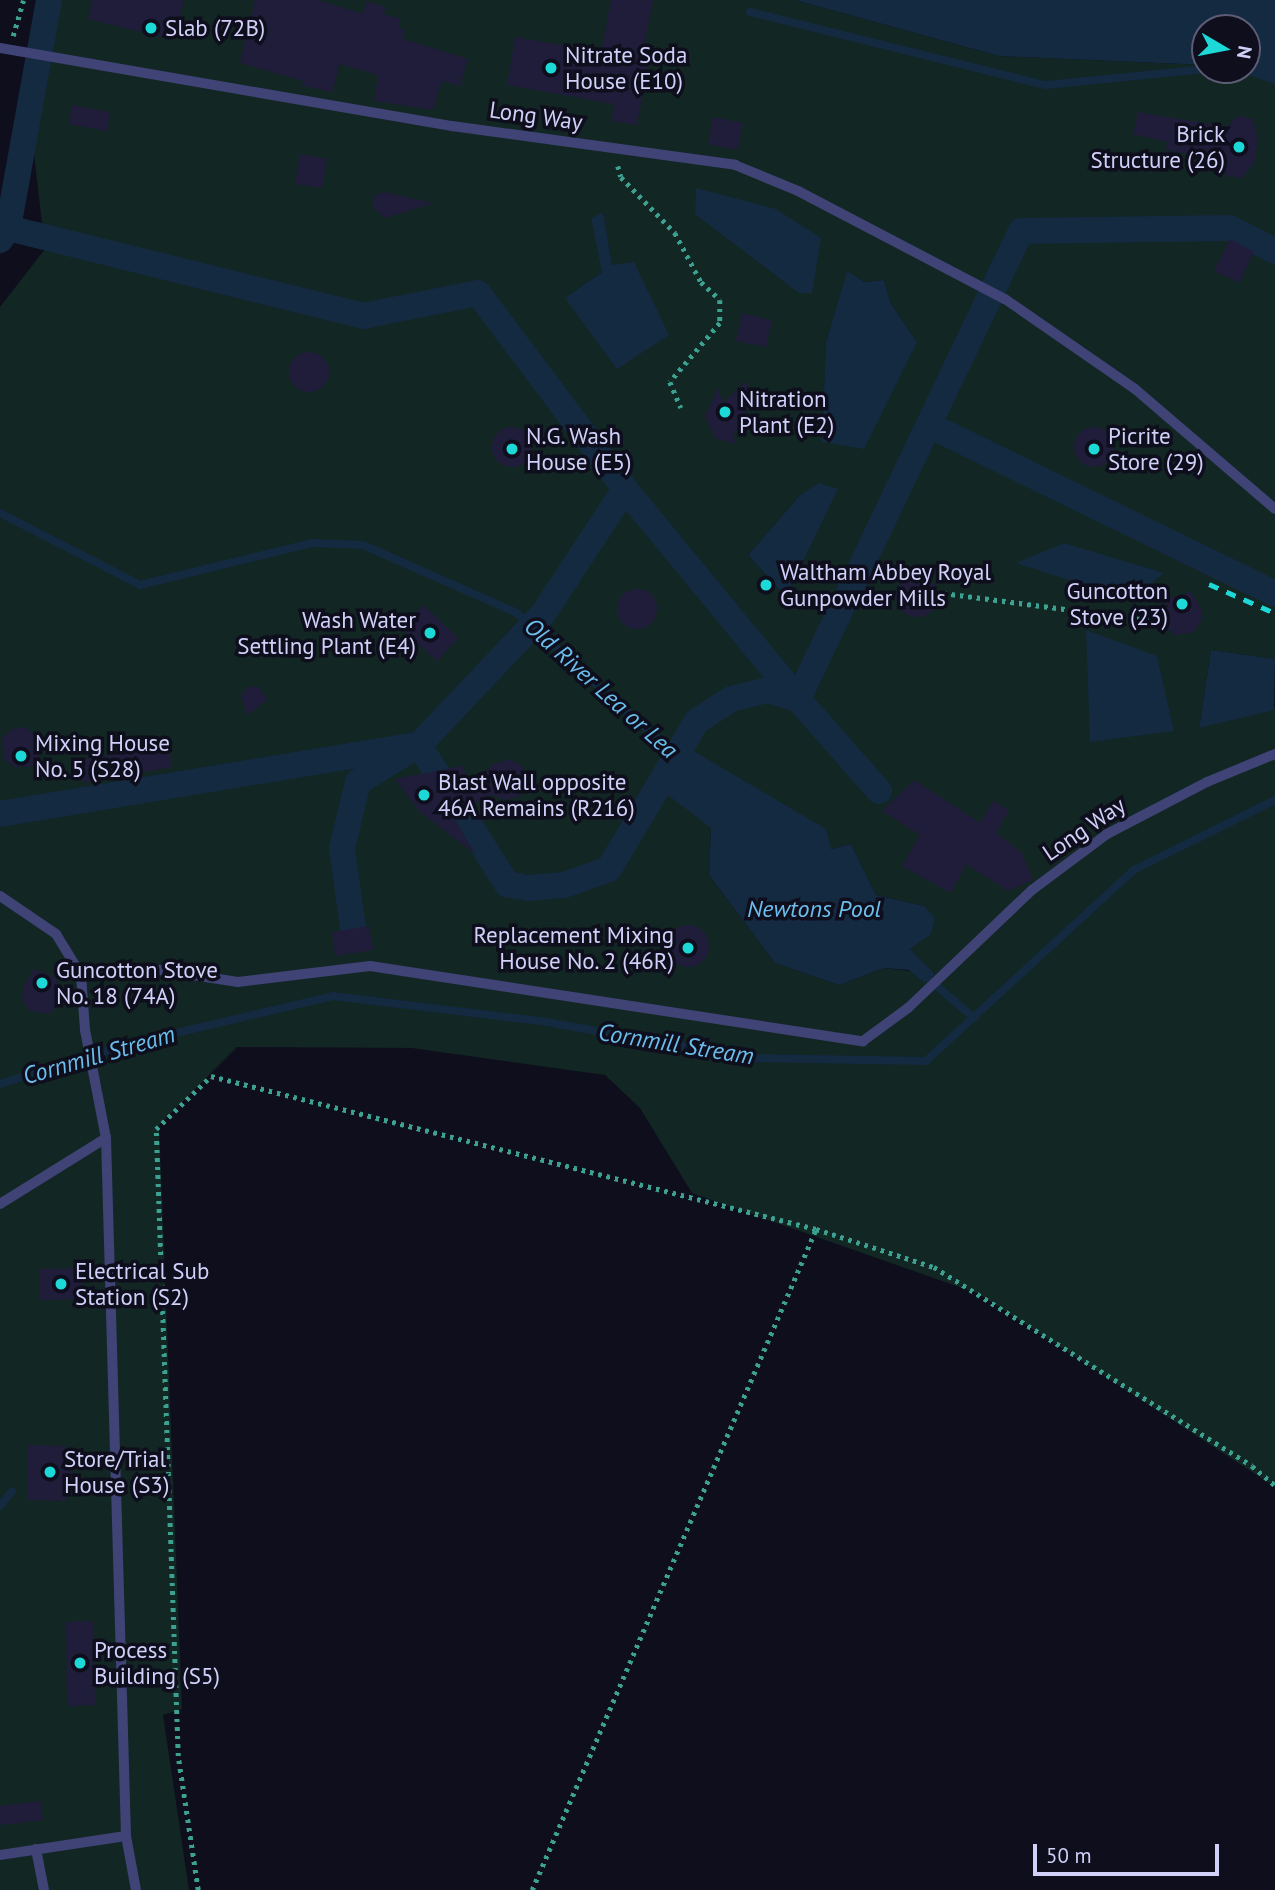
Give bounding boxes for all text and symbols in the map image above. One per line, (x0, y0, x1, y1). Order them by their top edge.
place label: Slab (72B) (165, 14, 265, 42)
north arrow (1191, 14, 1261, 84)
marker: Slab (72B) (143, 20, 159, 36)
place label: Nitrate Soda House (E10) (565, 41, 687, 95)
text: N (1232, 44, 1258, 61)
marker: Nitrate Soda House (E10) (543, 60, 559, 76)
street label: Long Way (487, 96, 585, 136)
place label: Brick Structure (26) (1091, 120, 1225, 174)
marker: Brick Structure (26) (1231, 139, 1247, 155)
place label: Nitration Plant (E2) (739, 385, 834, 439)
marker: Nitration Plant (E2) (717, 404, 733, 420)
place label: N.G. Wash House (E5) (526, 422, 631, 476)
place label: Picrite Store (29) (1108, 422, 1204, 476)
marker: N.G. Wash House (E5) (504, 441, 520, 457)
marker: Picrite Store (29) (1086, 441, 1102, 457)
place label: Waltham Abbey Royal Gunpowder Mills (780, 558, 993, 612)
marker: Waltham Abbey Royal Gunpowder Mills (758, 577, 774, 593)
place label: Guncotton Stove (23) (1067, 577, 1168, 631)
marker: Guncotton Stove (23) (1174, 596, 1190, 612)
place label: Wash Water Settling Plant (E4) (237, 606, 416, 660)
water label: Old River Lea or Lea (519, 612, 683, 764)
marker: Wash Water Settling Plant (E4) (422, 625, 438, 641)
place label: Mixing House No. 5 (S28) (35, 729, 170, 783)
marker: Mixing House No. 5 (S28) (13, 748, 29, 764)
place label: Blast Wall opposite 46A Remains (R216) (438, 768, 636, 822)
marker: Blast Wall opposite 46A Remains (R216) (416, 787, 432, 803)
street label: Long Way (1037, 791, 1131, 867)
water label: Newtons Pool (747, 895, 881, 923)
place label: Replacement Mixing House No. 2 (46R) (473, 921, 674, 975)
marker: Replacement Mixing House No. 2 (46R) (680, 940, 696, 956)
place label: Guncotton Stove No. 18 (74A) (56, 956, 218, 1010)
marker: Guncotton Stove No. 18 (74A) (34, 975, 50, 991)
water label: Cornmill Stream (596, 1018, 756, 1070)
water label: Cornmill Stream (20, 1020, 178, 1090)
place label: Electrical Sub Station (S2) (75, 1257, 209, 1311)
marker: Electrical Sub Station (S2) (53, 1276, 69, 1292)
place label: Store/Trial House (S3) (64, 1445, 169, 1499)
marker: Store/Trial House (S3) (42, 1464, 58, 1480)
place label: Process Building (S5) (94, 1636, 220, 1690)
marker: Process Building (S5) (72, 1655, 88, 1671)
scale bar (1037, 1830, 1222, 1874)
text: 50 m (1046, 1842, 1092, 1869)

